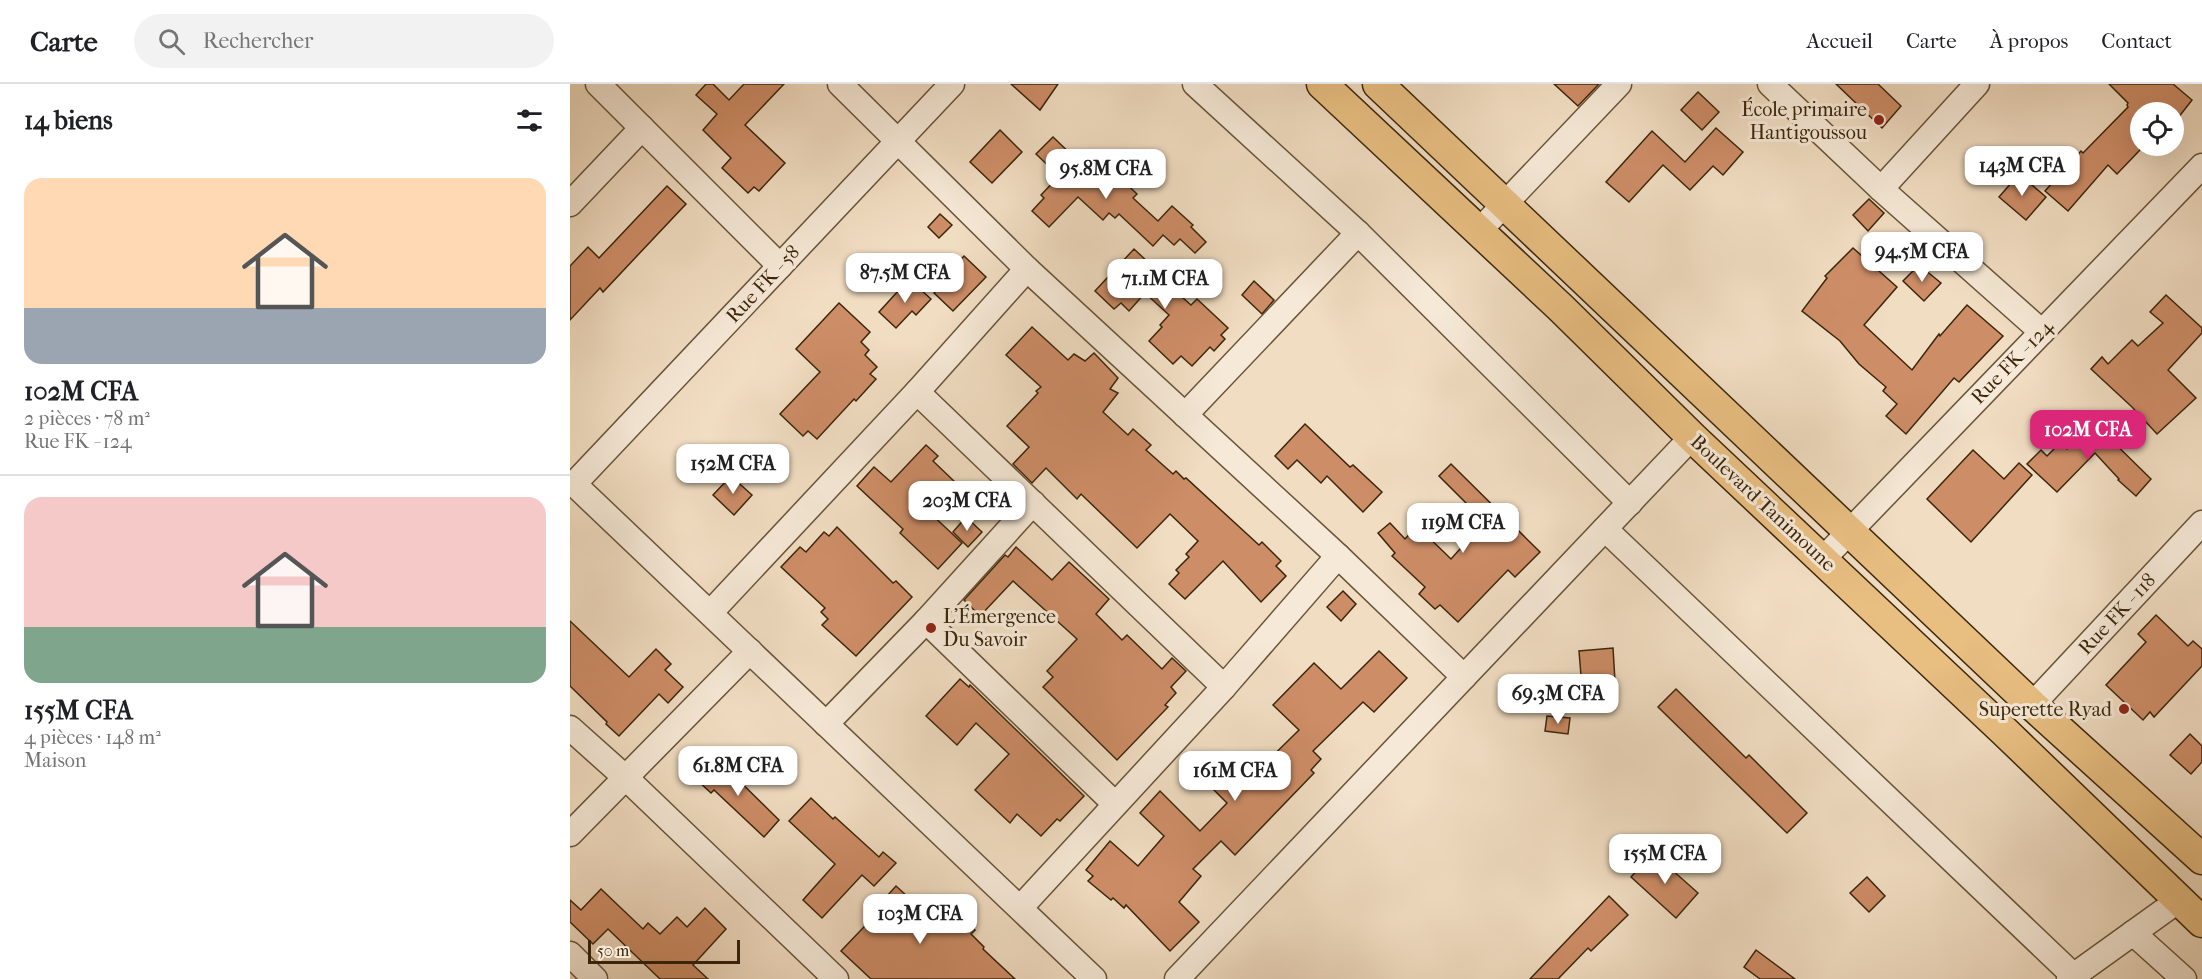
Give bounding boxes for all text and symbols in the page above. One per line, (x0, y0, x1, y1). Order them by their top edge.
search box (134, 14, 554, 68)
text: Carte (30, 25, 98, 58)
icon: search (155, 25, 188, 58)
text: Rechercher (203, 28, 313, 54)
text: Accueil (1807, 29, 1873, 53)
text: Carte (1906, 29, 1957, 53)
text: À propos (1990, 29, 2068, 53)
text: Contact (2101, 29, 2172, 53)
place label: École primaire Hantigoussou (1741, 97, 1868, 144)
map controls (2130, 102, 2184, 156)
button: locate (2130, 102, 2184, 156)
icon: filters (513, 104, 546, 137)
text: 14 biens (24, 105, 113, 136)
marker: École primaire Hantigoussou (1872, 113, 1886, 127)
pin: 143M CFA (1960, 146, 2084, 197)
pin: 95.8M CFA (1037, 149, 1175, 200)
text: 143M CFA (1979, 154, 2065, 177)
text: 95.8M CFA (1060, 157, 1152, 180)
icon: home (231, 217, 339, 325)
pin: 94.5M CFA (1853, 232, 1991, 283)
text: 94.5M CFA (1875, 240, 1969, 263)
street label: Rue FK - 58 (721, 241, 805, 327)
pin: 87.5M CFA (836, 253, 974, 304)
pin: 71.1M CFA (1096, 259, 1234, 310)
text: 87.5M CFA (860, 261, 950, 284)
text: 71.1M CFA (1121, 267, 1209, 290)
street label: Rue FK - 124 (1966, 314, 2059, 409)
text: 102M CFA (24, 376, 138, 407)
text: 2 pièces · 78 m² (24, 407, 150, 430)
pin: 102M CFA (2026, 410, 2150, 461)
text: 102M CFA (2044, 418, 2132, 441)
text: Rue FK - 124 (24, 430, 132, 453)
street label: Boulevard Tanimoune (1686, 430, 1840, 576)
pin: 152M CFA (671, 444, 795, 495)
text: 152M CFA (690, 452, 776, 475)
pin: 203M CFA (905, 481, 1029, 532)
text: 203M CFA (923, 489, 1011, 512)
pin: 119M CFA (1401, 503, 1525, 554)
text: 119M CFA (1421, 511, 1505, 534)
icon: home (231, 536, 339, 644)
street label: Rue FK - 118 (2073, 569, 2161, 659)
place label: L'Émergence Du Savoir (943, 604, 1056, 651)
marker: L'Émergence Du Savoir (924, 621, 938, 635)
pin: 69.3M CFA (1489, 674, 1627, 725)
text: 69.3M CFA (1512, 682, 1604, 705)
text: 155M CFA (24, 695, 133, 726)
place label: Superette Ryad (1979, 698, 2113, 721)
marker: Superette Ryad (2117, 702, 2131, 716)
text: 4 pièces · 148 m² (24, 726, 161, 749)
pin: 61.8M CFA (669, 746, 807, 797)
text: Maison (24, 749, 86, 772)
pin: 161M CFA (1173, 751, 1297, 802)
text: 61.8M CFA (692, 754, 784, 777)
text: 161M CFA (1193, 759, 1277, 782)
pin: 155M CFA (1603, 834, 1727, 885)
text: 155M CFA (1623, 842, 1707, 865)
pin: 103M CFA (858, 894, 982, 945)
text: 103M CFA (877, 902, 963, 925)
scale bar (588, 937, 740, 964)
text: 50 m (597, 941, 629, 960)

